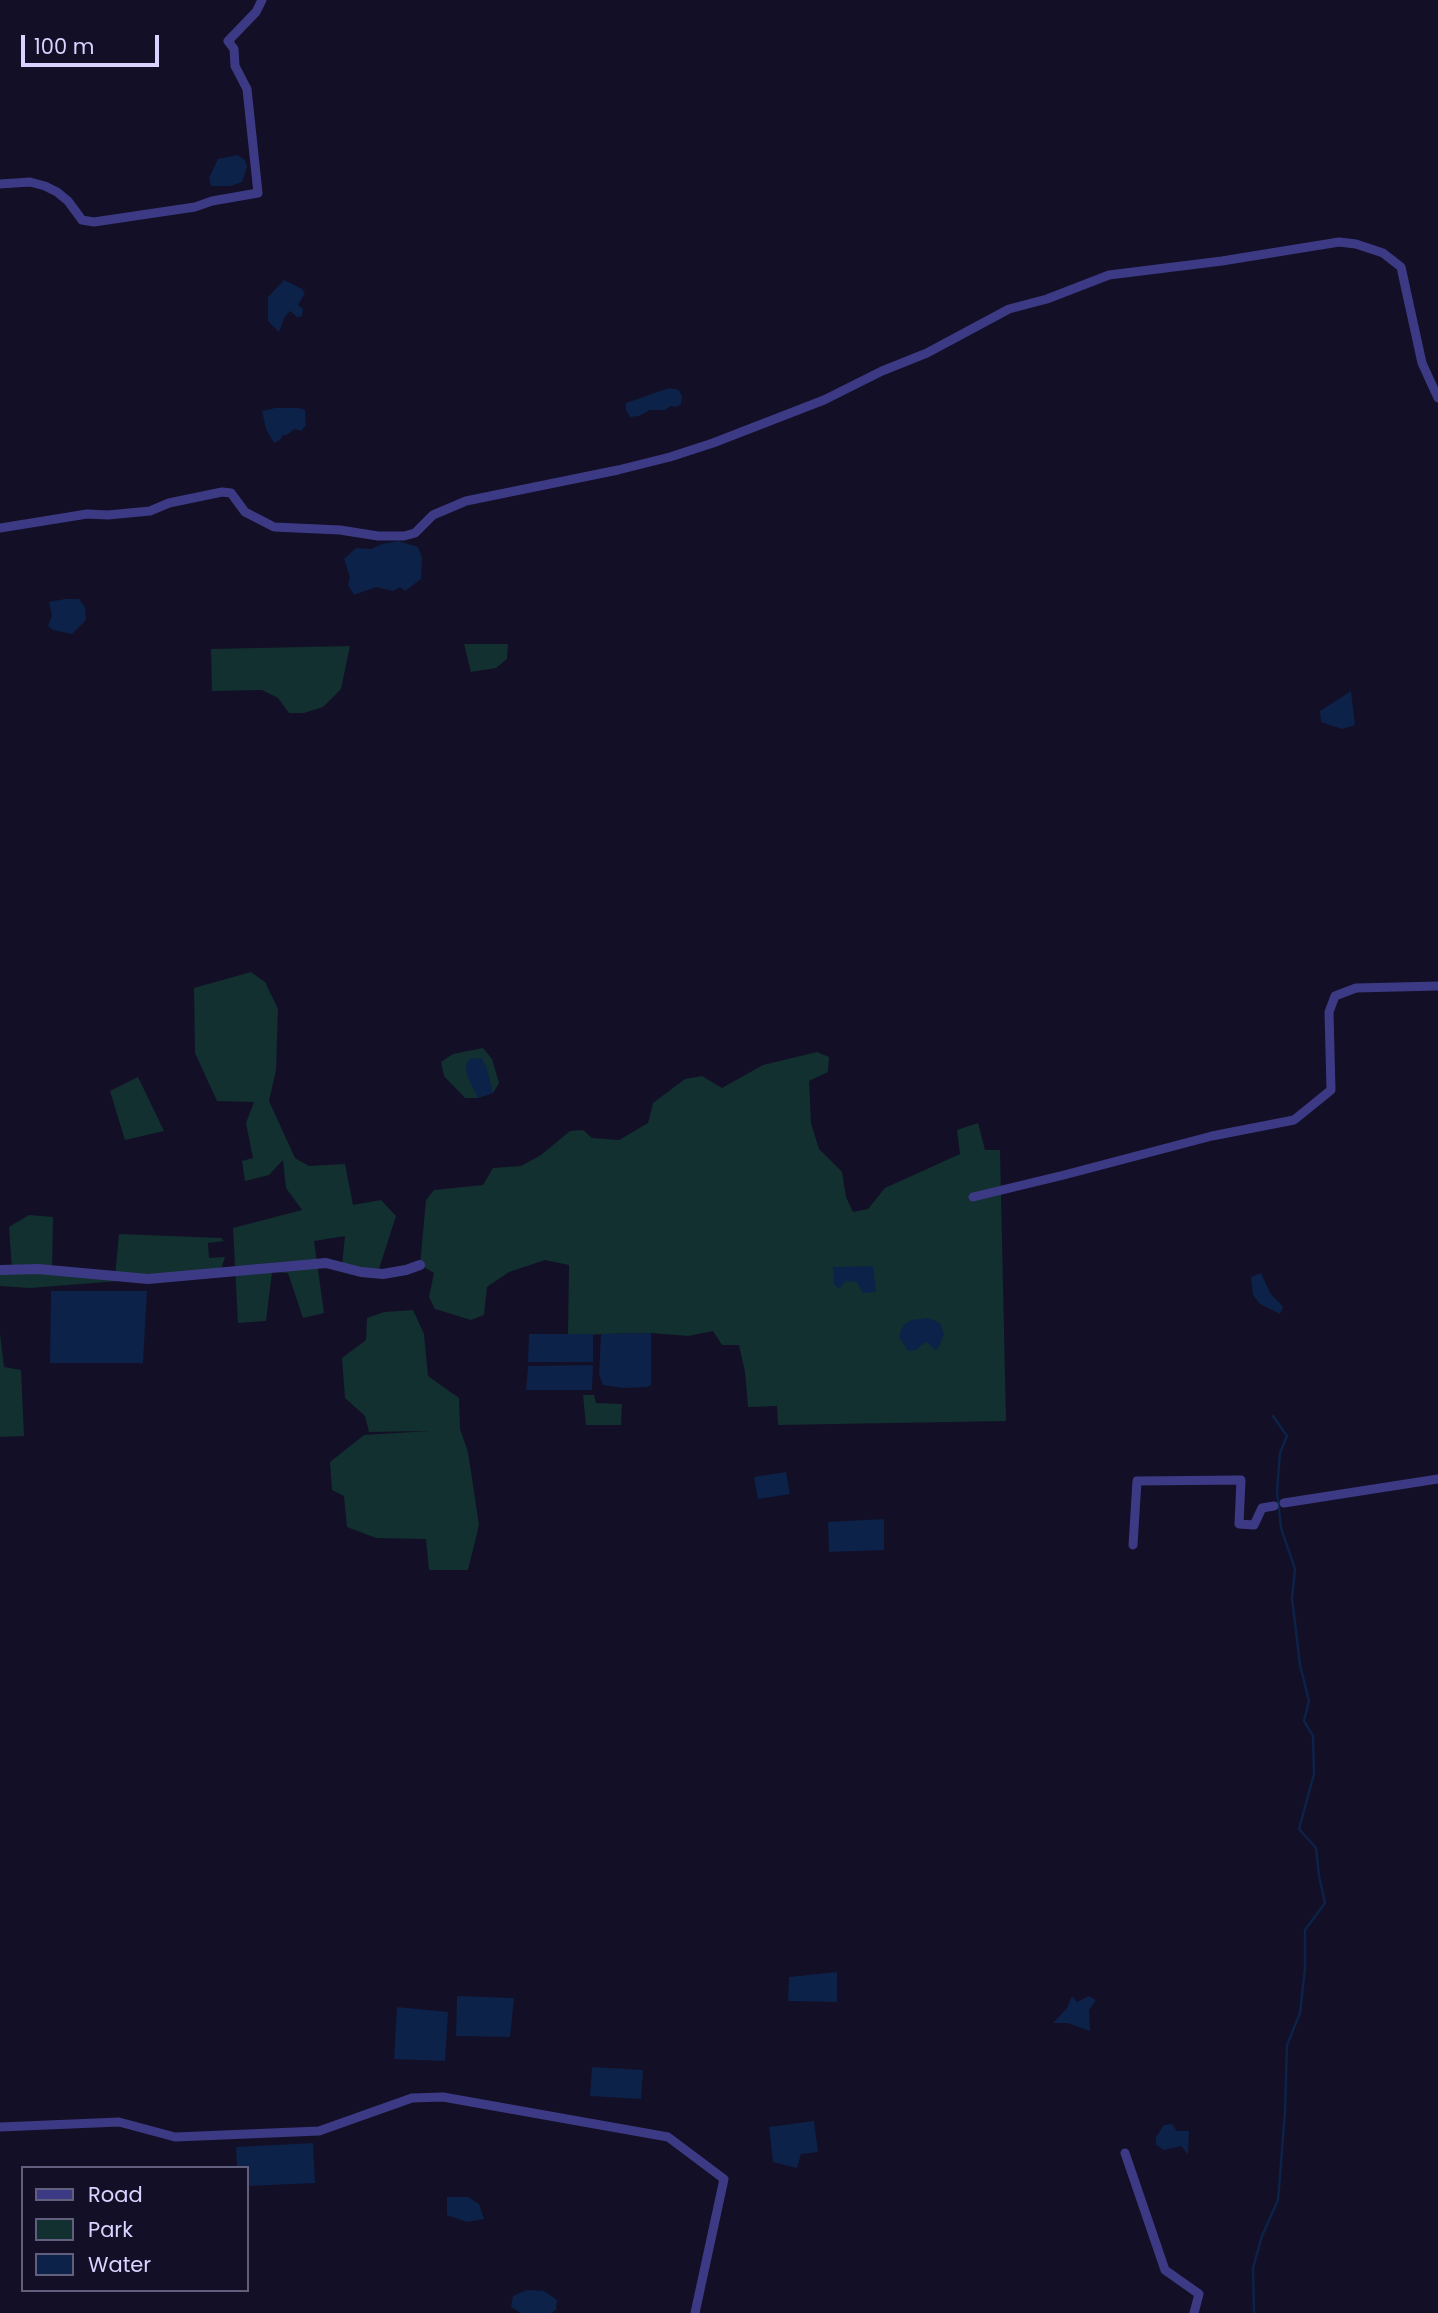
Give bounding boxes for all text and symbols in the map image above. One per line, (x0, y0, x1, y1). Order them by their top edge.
scale bar (24, 21, 163, 65)
text: 100 m (34, 32, 94, 61)
legend (21, 2166, 248, 2292)
text: Road (88, 2180, 143, 2209)
text: Park (88, 2215, 133, 2244)
text: Water (88, 2250, 151, 2279)

